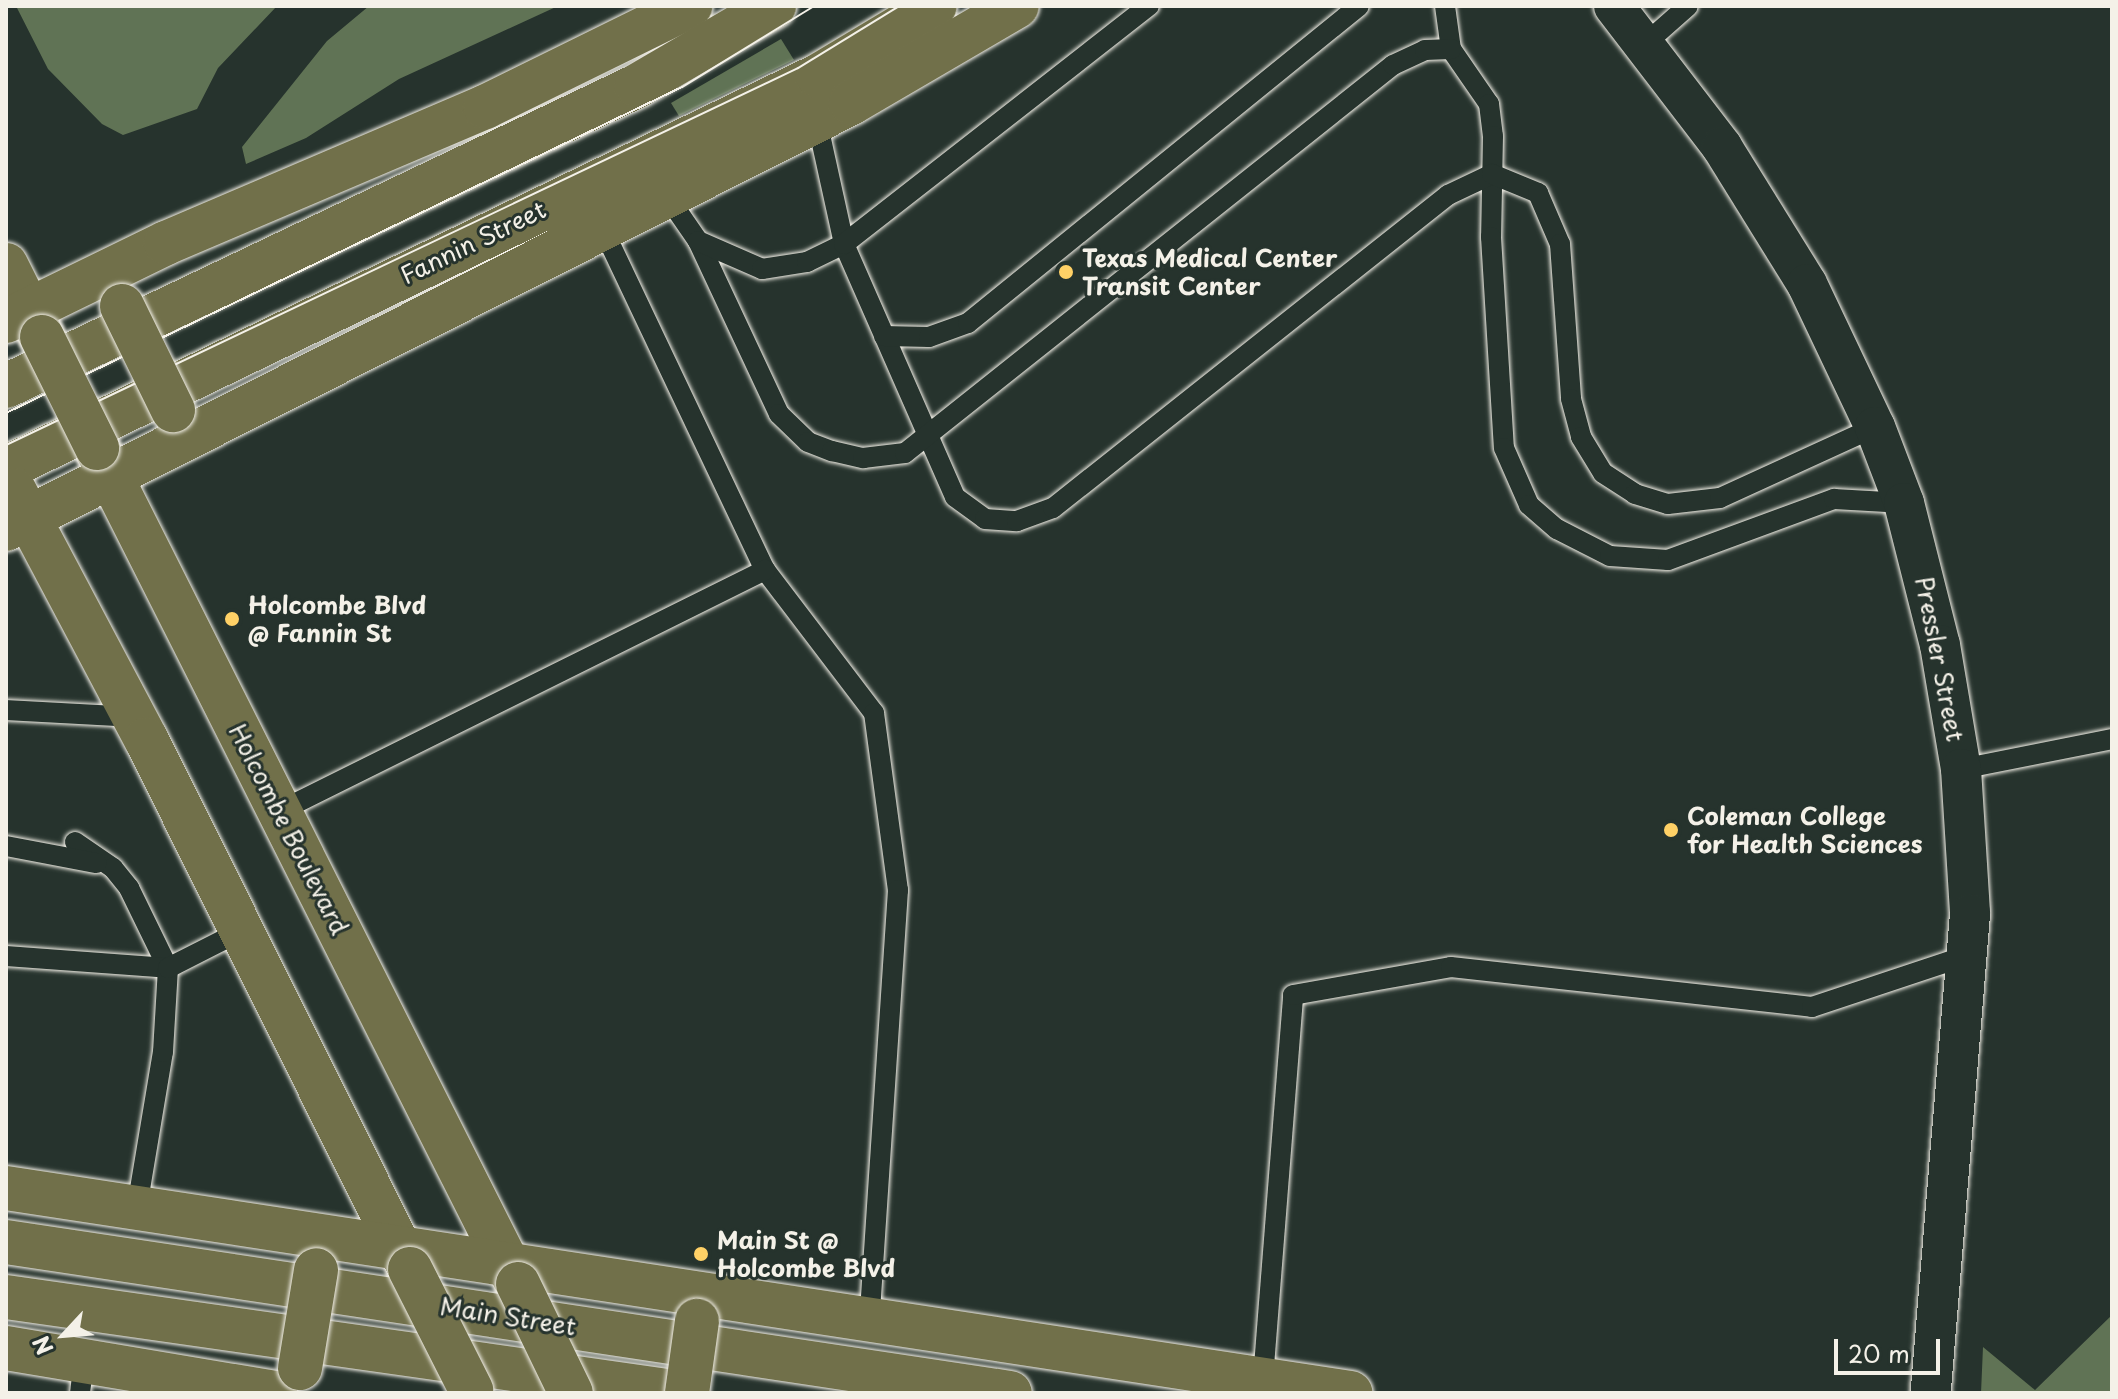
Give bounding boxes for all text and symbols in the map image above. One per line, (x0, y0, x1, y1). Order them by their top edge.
street label: Fannin Street (395, 194, 551, 290)
place label: Texas Medical Center Transit Center (1082, 244, 1340, 300)
marker: Texas Medical Center Transit Center (1057, 263, 1075, 281)
street label: Pressler Street (1910, 573, 1970, 745)
place label: Holcombe Blvd @ Fannin St (248, 591, 427, 647)
marker: Holcombe Blvd @ Fannin St (223, 610, 241, 628)
street label: Holcombe Boulevard (223, 717, 355, 941)
place label: Coleman College for Health Sciences (1687, 802, 1925, 858)
marker: Coleman College for Health Sciences (1662, 821, 1680, 839)
place label: Main St @ Holcombe Blvd (717, 1226, 896, 1282)
marker: Main St @ Holcombe Blvd (692, 1245, 710, 1263)
street label: Main Street (438, 1291, 578, 1341)
north arrow (24, 1295, 104, 1375)
scale bar (1838, 1323, 1944, 1373)
text: N (23, 1331, 61, 1361)
text: 20 m (1848, 1335, 1910, 1371)

